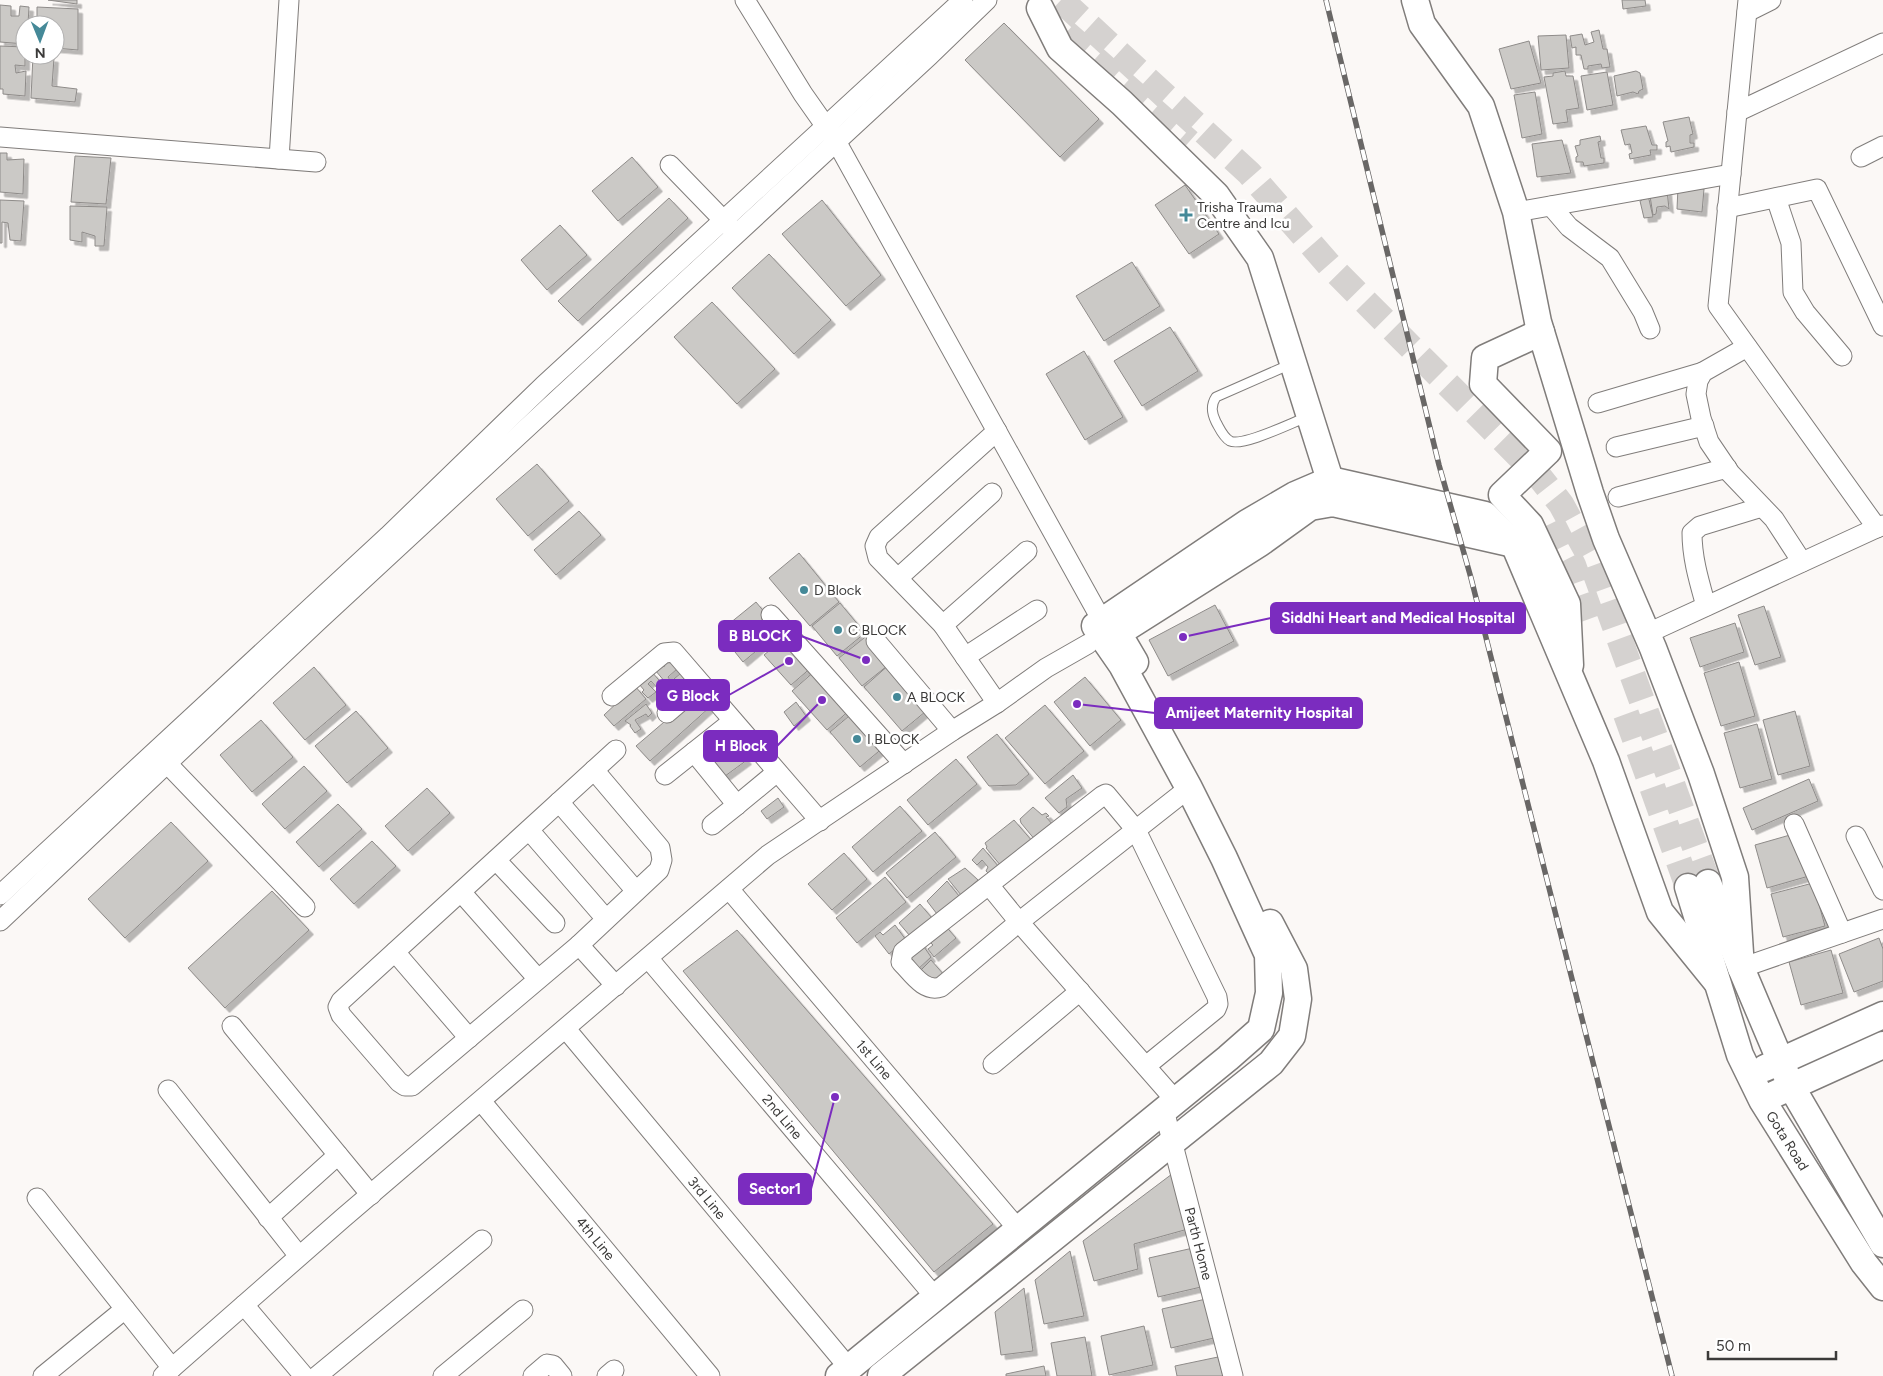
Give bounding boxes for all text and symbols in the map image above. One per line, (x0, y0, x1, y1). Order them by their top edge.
north arrow (15, 15, 65, 65)
text: N (35, 44, 46, 61)
place label: Trisha Trauma Centre and Icu (1197, 199, 1289, 232)
marker: Trisha Trauma Centre and Icu (1179, 208, 1193, 222)
place label: D Block (814, 582, 861, 599)
marker: D Block (798, 584, 810, 596)
callout: Siddhi Heart and Medical Hospital (1271, 603, 1525, 633)
text: Siddhi Heart and Medical Hospital (1281, 609, 1515, 627)
callout: B BLOCK (719, 621, 801, 651)
place label: C BLOCK (848, 622, 907, 639)
marker: C BLOCK (832, 624, 844, 636)
text: B BLOCK (729, 627, 791, 645)
callout: G Block (657, 680, 729, 710)
text: G Block (667, 687, 719, 705)
place label: A BLOCK (907, 689, 965, 706)
marker: A BLOCK (891, 691, 903, 703)
callout: Amijeet Maternity Hospital (1155, 698, 1362, 728)
text: Amijeet Maternity Hospital (1165, 704, 1353, 722)
callout: H Block (704, 731, 777, 761)
place label: I BLOCK (867, 731, 920, 748)
marker: I BLOCK (851, 733, 863, 745)
text: H Block (715, 737, 767, 755)
street label: 1st Line (852, 1037, 896, 1084)
street label: 2nd Line (758, 1091, 806, 1143)
street label: Gota Road (1762, 1108, 1812, 1174)
street label: 3rd Line (684, 1174, 729, 1223)
callout: Sector1 (739, 1174, 811, 1204)
text: Sector1 (749, 1180, 801, 1198)
street label: Parth Home (1181, 1205, 1216, 1282)
street label: 4th Line (572, 1214, 618, 1264)
scale bar (1708, 1328, 1836, 1360)
text: 50 m (1716, 1337, 1751, 1355)

